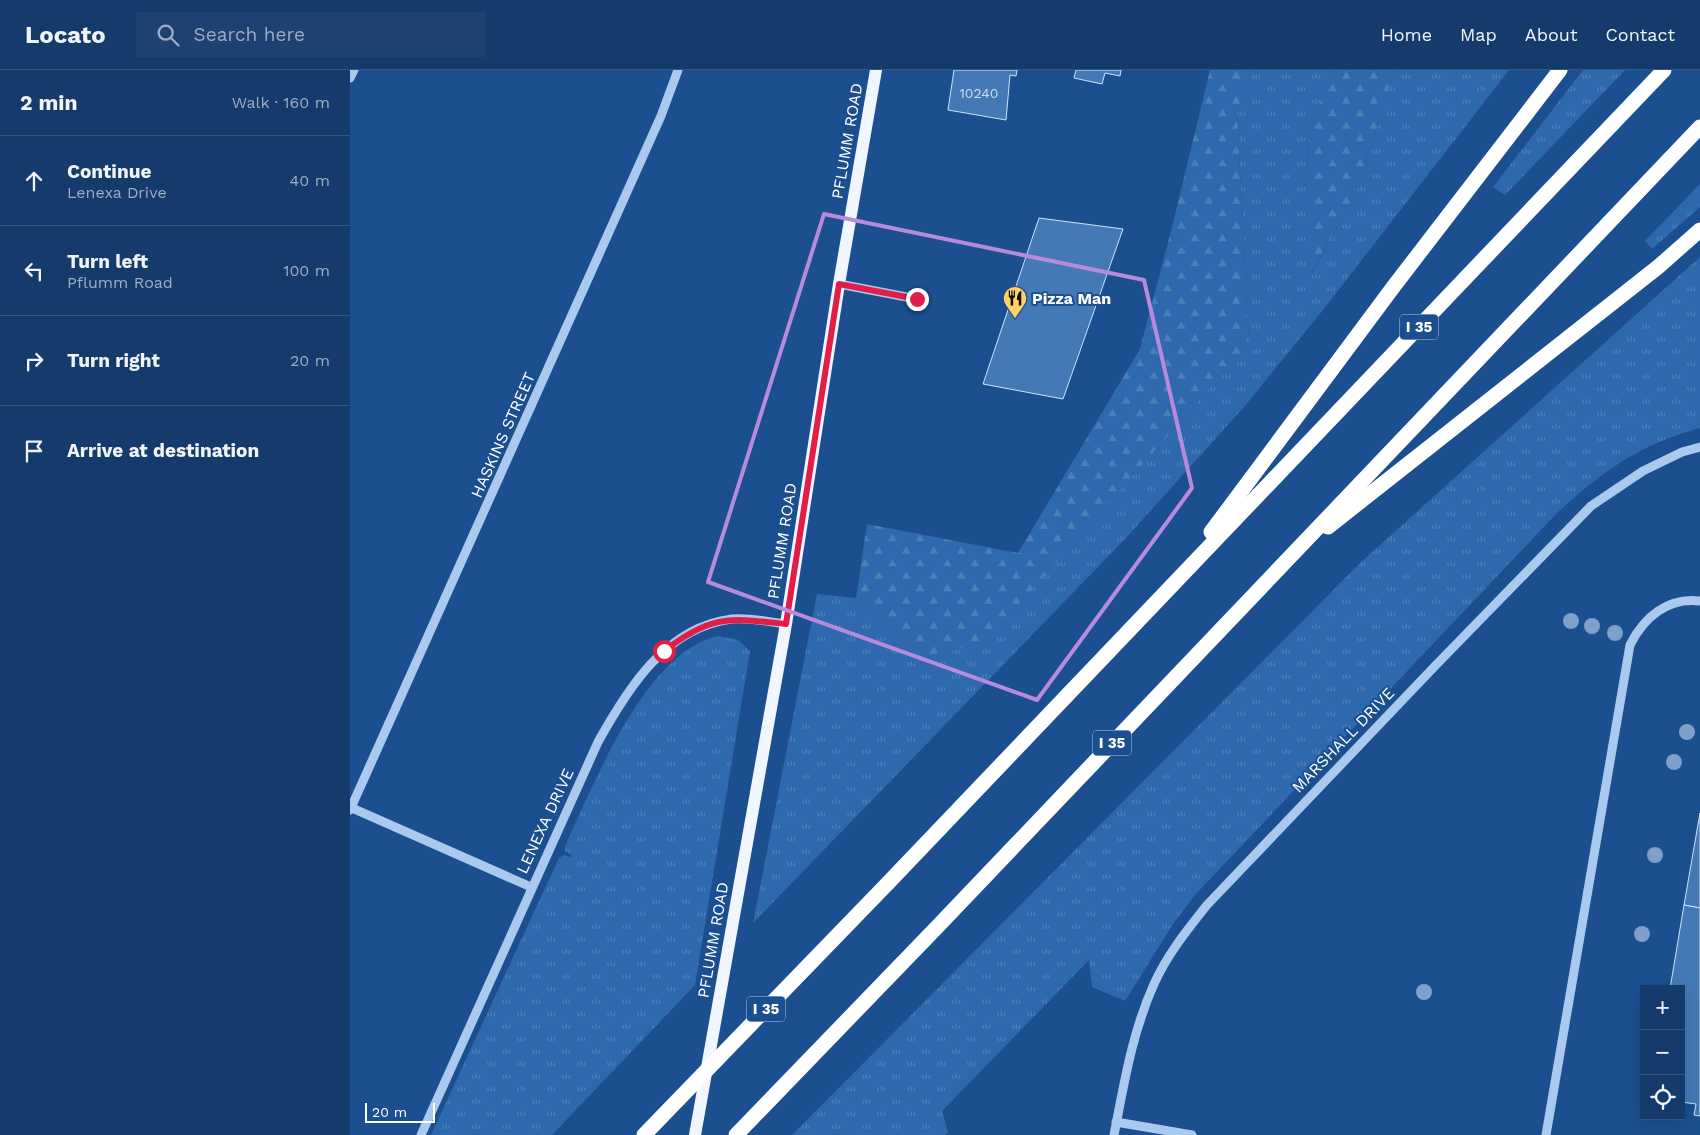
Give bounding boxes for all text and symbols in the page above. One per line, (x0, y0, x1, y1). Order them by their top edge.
search box (136, 12, 486, 57)
text: Locato (25, 21, 106, 49)
icon: search (154, 21, 182, 49)
text: Search here (194, 23, 305, 46)
text: Home (1381, 24, 1432, 45)
text: Map (1460, 24, 1497, 45)
text: About (1525, 24, 1577, 45)
text: Contact (1605, 24, 1675, 45)
street label: PFLUMM ROAD (827, 82, 867, 200)
house number: 10240 (959, 85, 999, 101)
text: 2 min (20, 90, 77, 115)
text: Walk · 160 m (232, 93, 330, 112)
text: Continue (67, 160, 151, 183)
icon: ahead (20, 167, 48, 195)
text: 40 m (290, 171, 330, 190)
text: Lenexa Drive (67, 183, 167, 202)
text: Turn left (67, 250, 148, 273)
icon: left (20, 257, 48, 285)
text: 100 m (283, 261, 330, 280)
text: Pflumm Road (67, 273, 173, 292)
restaurant icon: Pizza Man (1002, 285, 1028, 319)
route end (906, 288, 929, 311)
place label: Pizza Man (1032, 289, 1111, 308)
road number: I 35 (1400, 314, 1438, 340)
icon: right (20, 347, 48, 375)
text: Turn right (67, 349, 160, 372)
text: 20 m (290, 351, 330, 370)
street label: HASKINS STREET (467, 369, 539, 501)
icon: arrive (20, 437, 48, 465)
text: Arrive at destination (67, 439, 259, 462)
street label: PFLUMM ROAD (763, 482, 801, 600)
route start (653, 640, 676, 663)
street label: MARSHALL DRIVE (1288, 683, 1398, 797)
road number: I 35 (1093, 730, 1131, 756)
street label: LENEXA DRIVE (512, 765, 578, 877)
street label: PFLUMM ROAD (693, 881, 733, 999)
map controls (1640, 985, 1685, 1120)
button: + (1640, 985, 1685, 1030)
road number: I 35 (747, 996, 785, 1022)
button: − (1640, 1030, 1685, 1075)
button: locate (1640, 1075, 1685, 1120)
scale bar (365, 1100, 435, 1123)
text: 20 m (372, 1104, 407, 1120)

